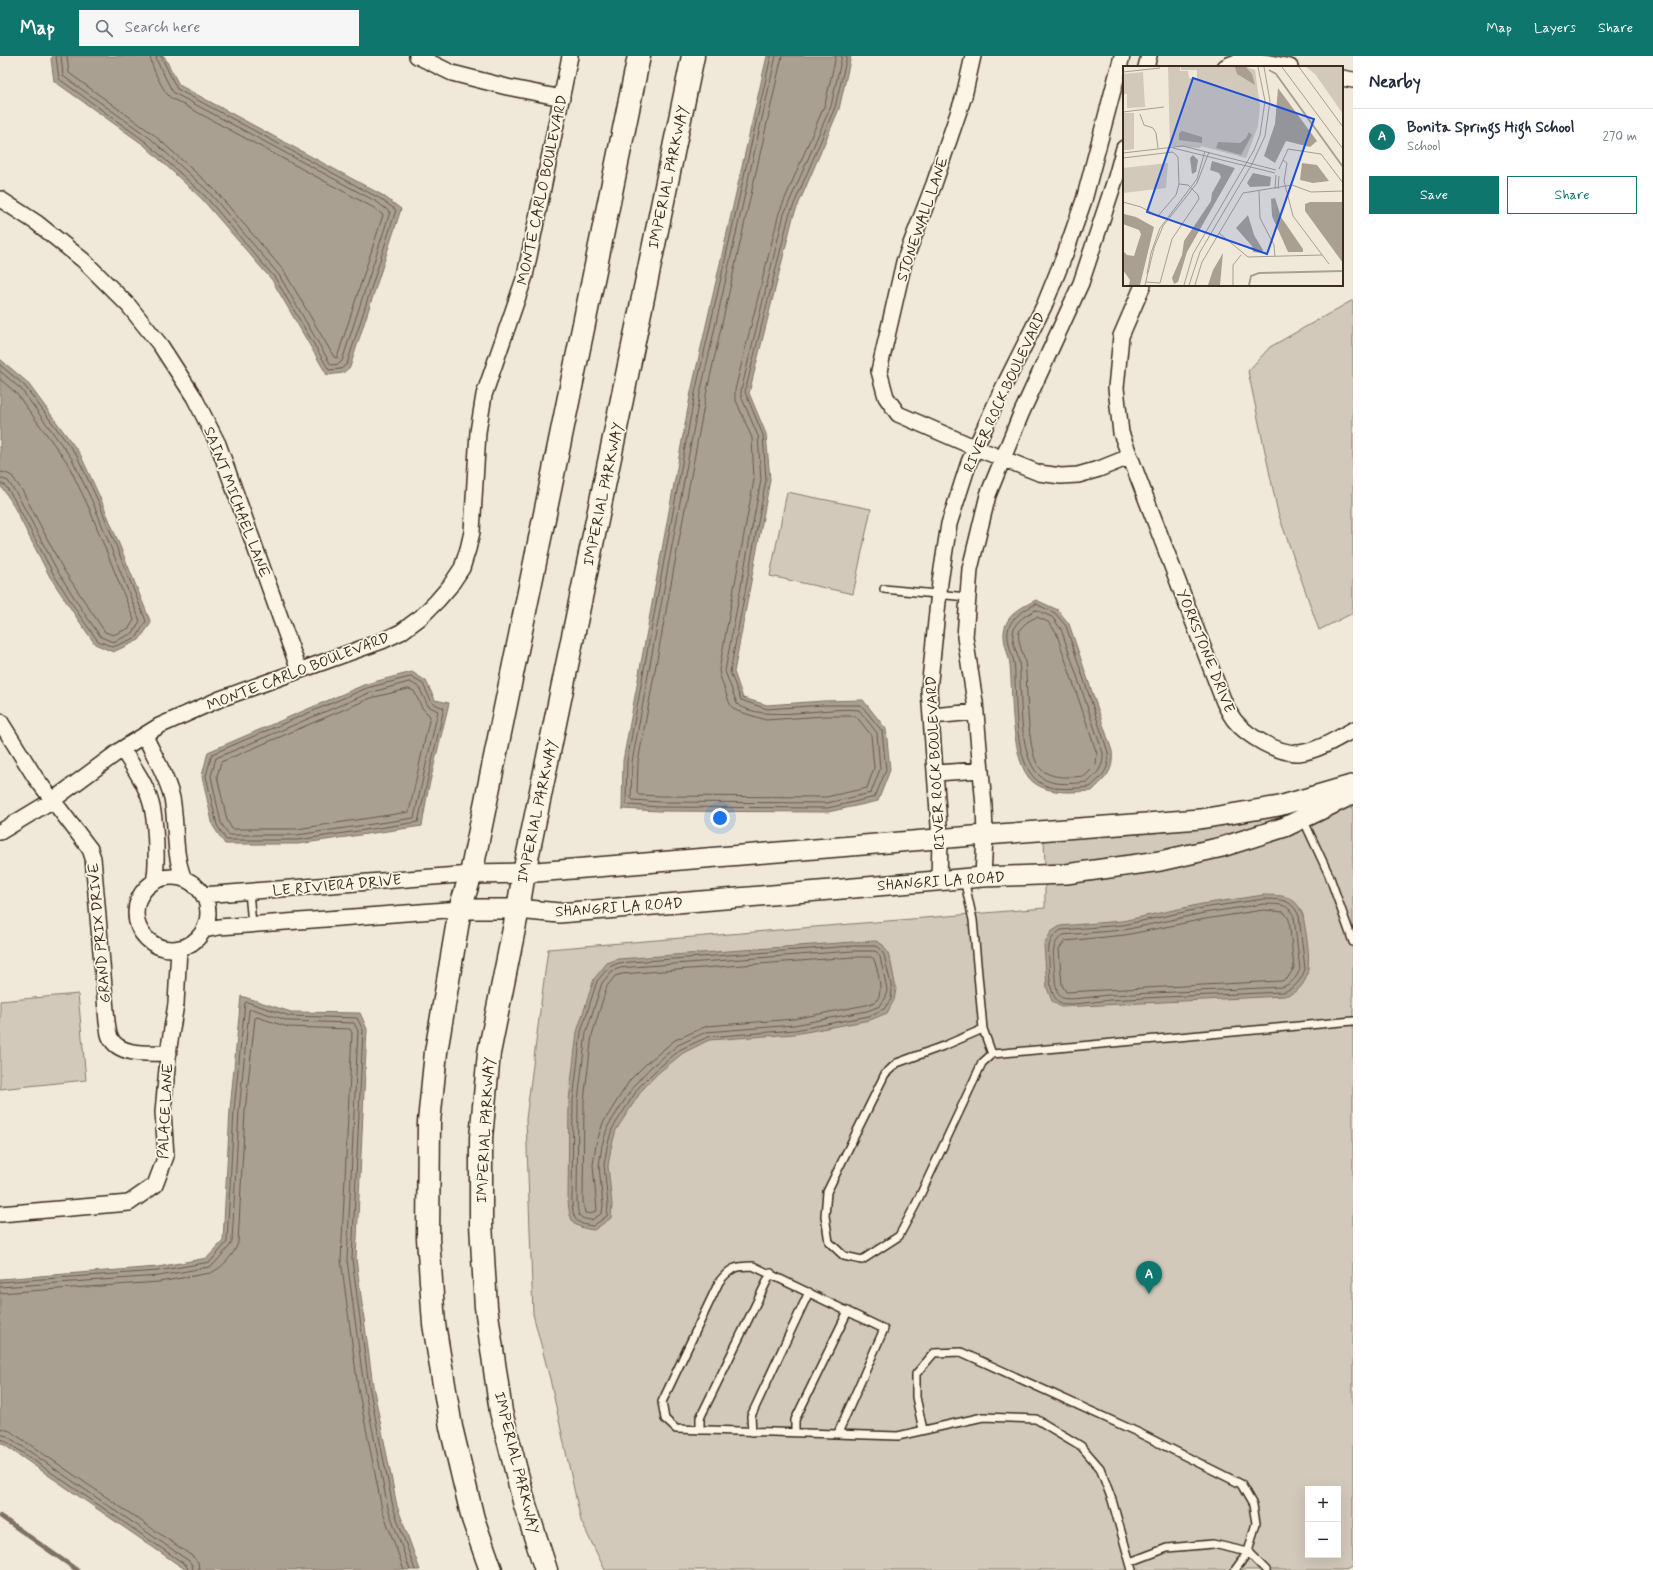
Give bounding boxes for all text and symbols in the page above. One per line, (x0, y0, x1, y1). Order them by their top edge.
search box (79, 10, 359, 46)
text: Map (20, 16, 55, 41)
icon: search (93, 17, 115, 39)
text: Search here (125, 18, 200, 38)
text: Map (1486, 19, 1512, 37)
text: Layers (1534, 19, 1576, 37)
text: Share (1598, 19, 1633, 37)
inset map (1123, 66, 1343, 286)
text: Nearby (1369, 71, 1421, 93)
street label: MONTE CARLO BOULEVARD (513, 93, 573, 287)
street label: IMPERIAL PARKWAY (644, 104, 694, 251)
text: Bonita Springs High School (1407, 118, 1574, 138)
text: A (1378, 128, 1386, 145)
text: 270 m (1602, 128, 1637, 145)
text: School (1407, 138, 1441, 155)
street label: STONEWALL LANE (892, 154, 954, 284)
button: Save (1369, 176, 1499, 214)
button: Share (1507, 176, 1637, 214)
street label: RIVER ROCK BOULEVARD (959, 309, 1051, 476)
street label: IMPERIAL PARKWAY (579, 421, 629, 568)
street label: SAINT MICHAEL LANE (198, 424, 274, 581)
street label: YORKSTONE DRIVE (1171, 587, 1239, 716)
street label: MONTE CARLO BOULEVARD (204, 628, 392, 716)
street label: RIVER ROCK BOULEVARD (921, 675, 951, 851)
street label: IMPERIAL PARKWAY (513, 738, 563, 885)
your location (710, 808, 730, 828)
street label: GRAND PRIX DRIVE (84, 862, 116, 1004)
street label: SHANGRI LA ROAD (877, 868, 1006, 896)
street label: LE RIVIERA DRIVE (272, 870, 403, 902)
street label: SHANGRI LA ROAD (555, 894, 684, 922)
street label: IMPERIAL PARKWAY (472, 1056, 500, 1204)
street label: PALACE LANE (153, 1062, 179, 1160)
pin: A (1136, 1261, 1162, 1294)
street label: IMPERIAL PARKWAY (489, 1390, 543, 1537)
map controls (1305, 1486, 1341, 1558)
button: + (1305, 1486, 1341, 1522)
button: − (1305, 1522, 1341, 1558)

